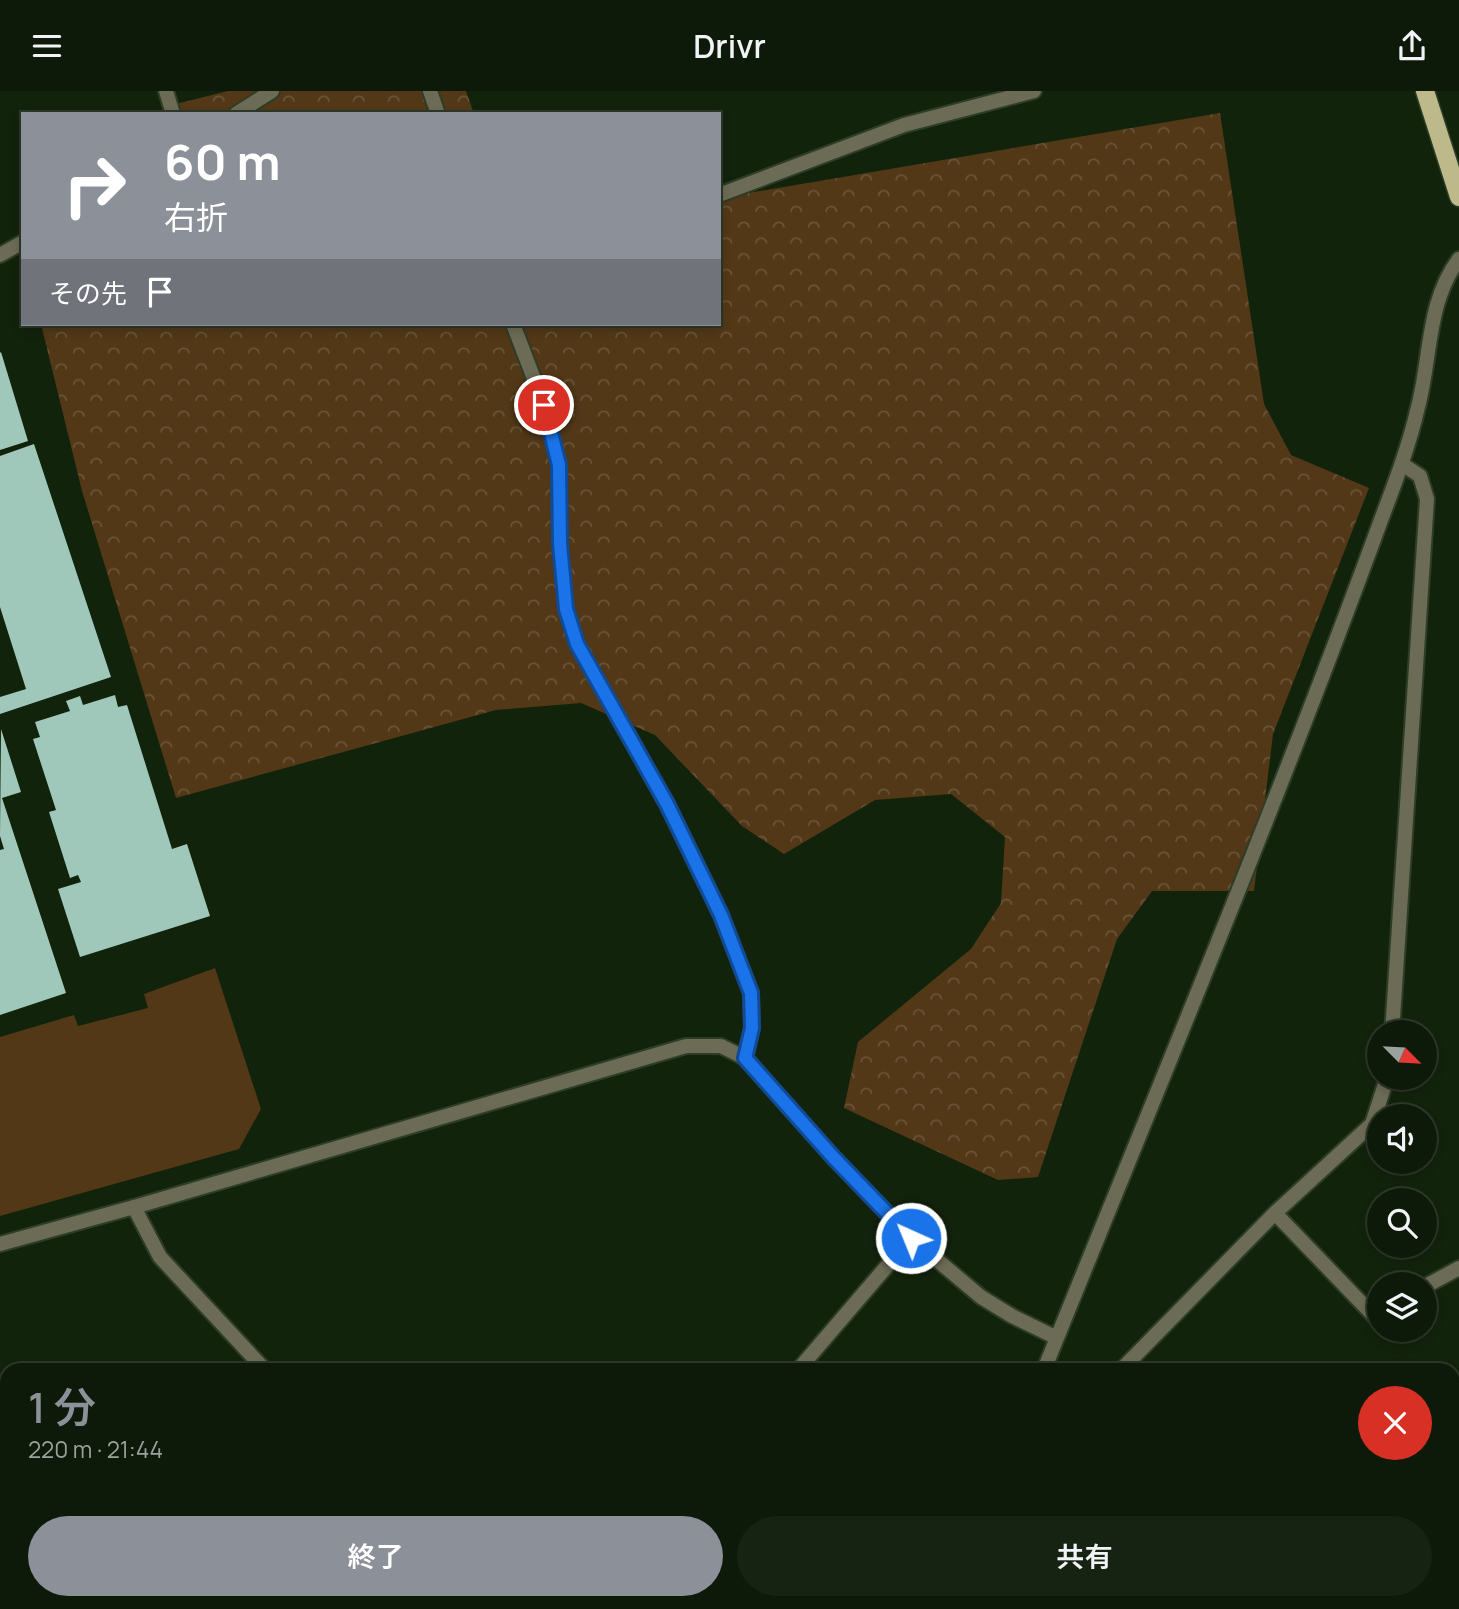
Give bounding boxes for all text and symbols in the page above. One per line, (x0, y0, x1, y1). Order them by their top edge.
text: Drivr (693, 24, 766, 68)
icon: menu (28, 27, 66, 65)
icon: share (1393, 27, 1431, 65)
text: 60 m (164, 128, 281, 195)
icon: right (49, 140, 140, 231)
text: 右折 (164, 195, 228, 239)
icon: arrive (141, 273, 179, 311)
text: その先 (49, 275, 127, 311)
pin (514, 375, 574, 435)
icon: arrive (525, 386, 563, 424)
north arrow (1367, 1020, 1437, 1090)
map controls (1367, 1020, 1437, 1342)
button: sound (1367, 1104, 1437, 1174)
button: search (1367, 1188, 1437, 1258)
position arrow (874, 1201, 948, 1275)
button: layers (1367, 1272, 1437, 1342)
text: 1 分 (28, 1378, 96, 1436)
button: close (1358, 1386, 1432, 1460)
text: 220 m · 21:44 (28, 1433, 163, 1465)
button: 終了 (28, 1516, 723, 1596)
button: 共有 (737, 1516, 1432, 1596)

